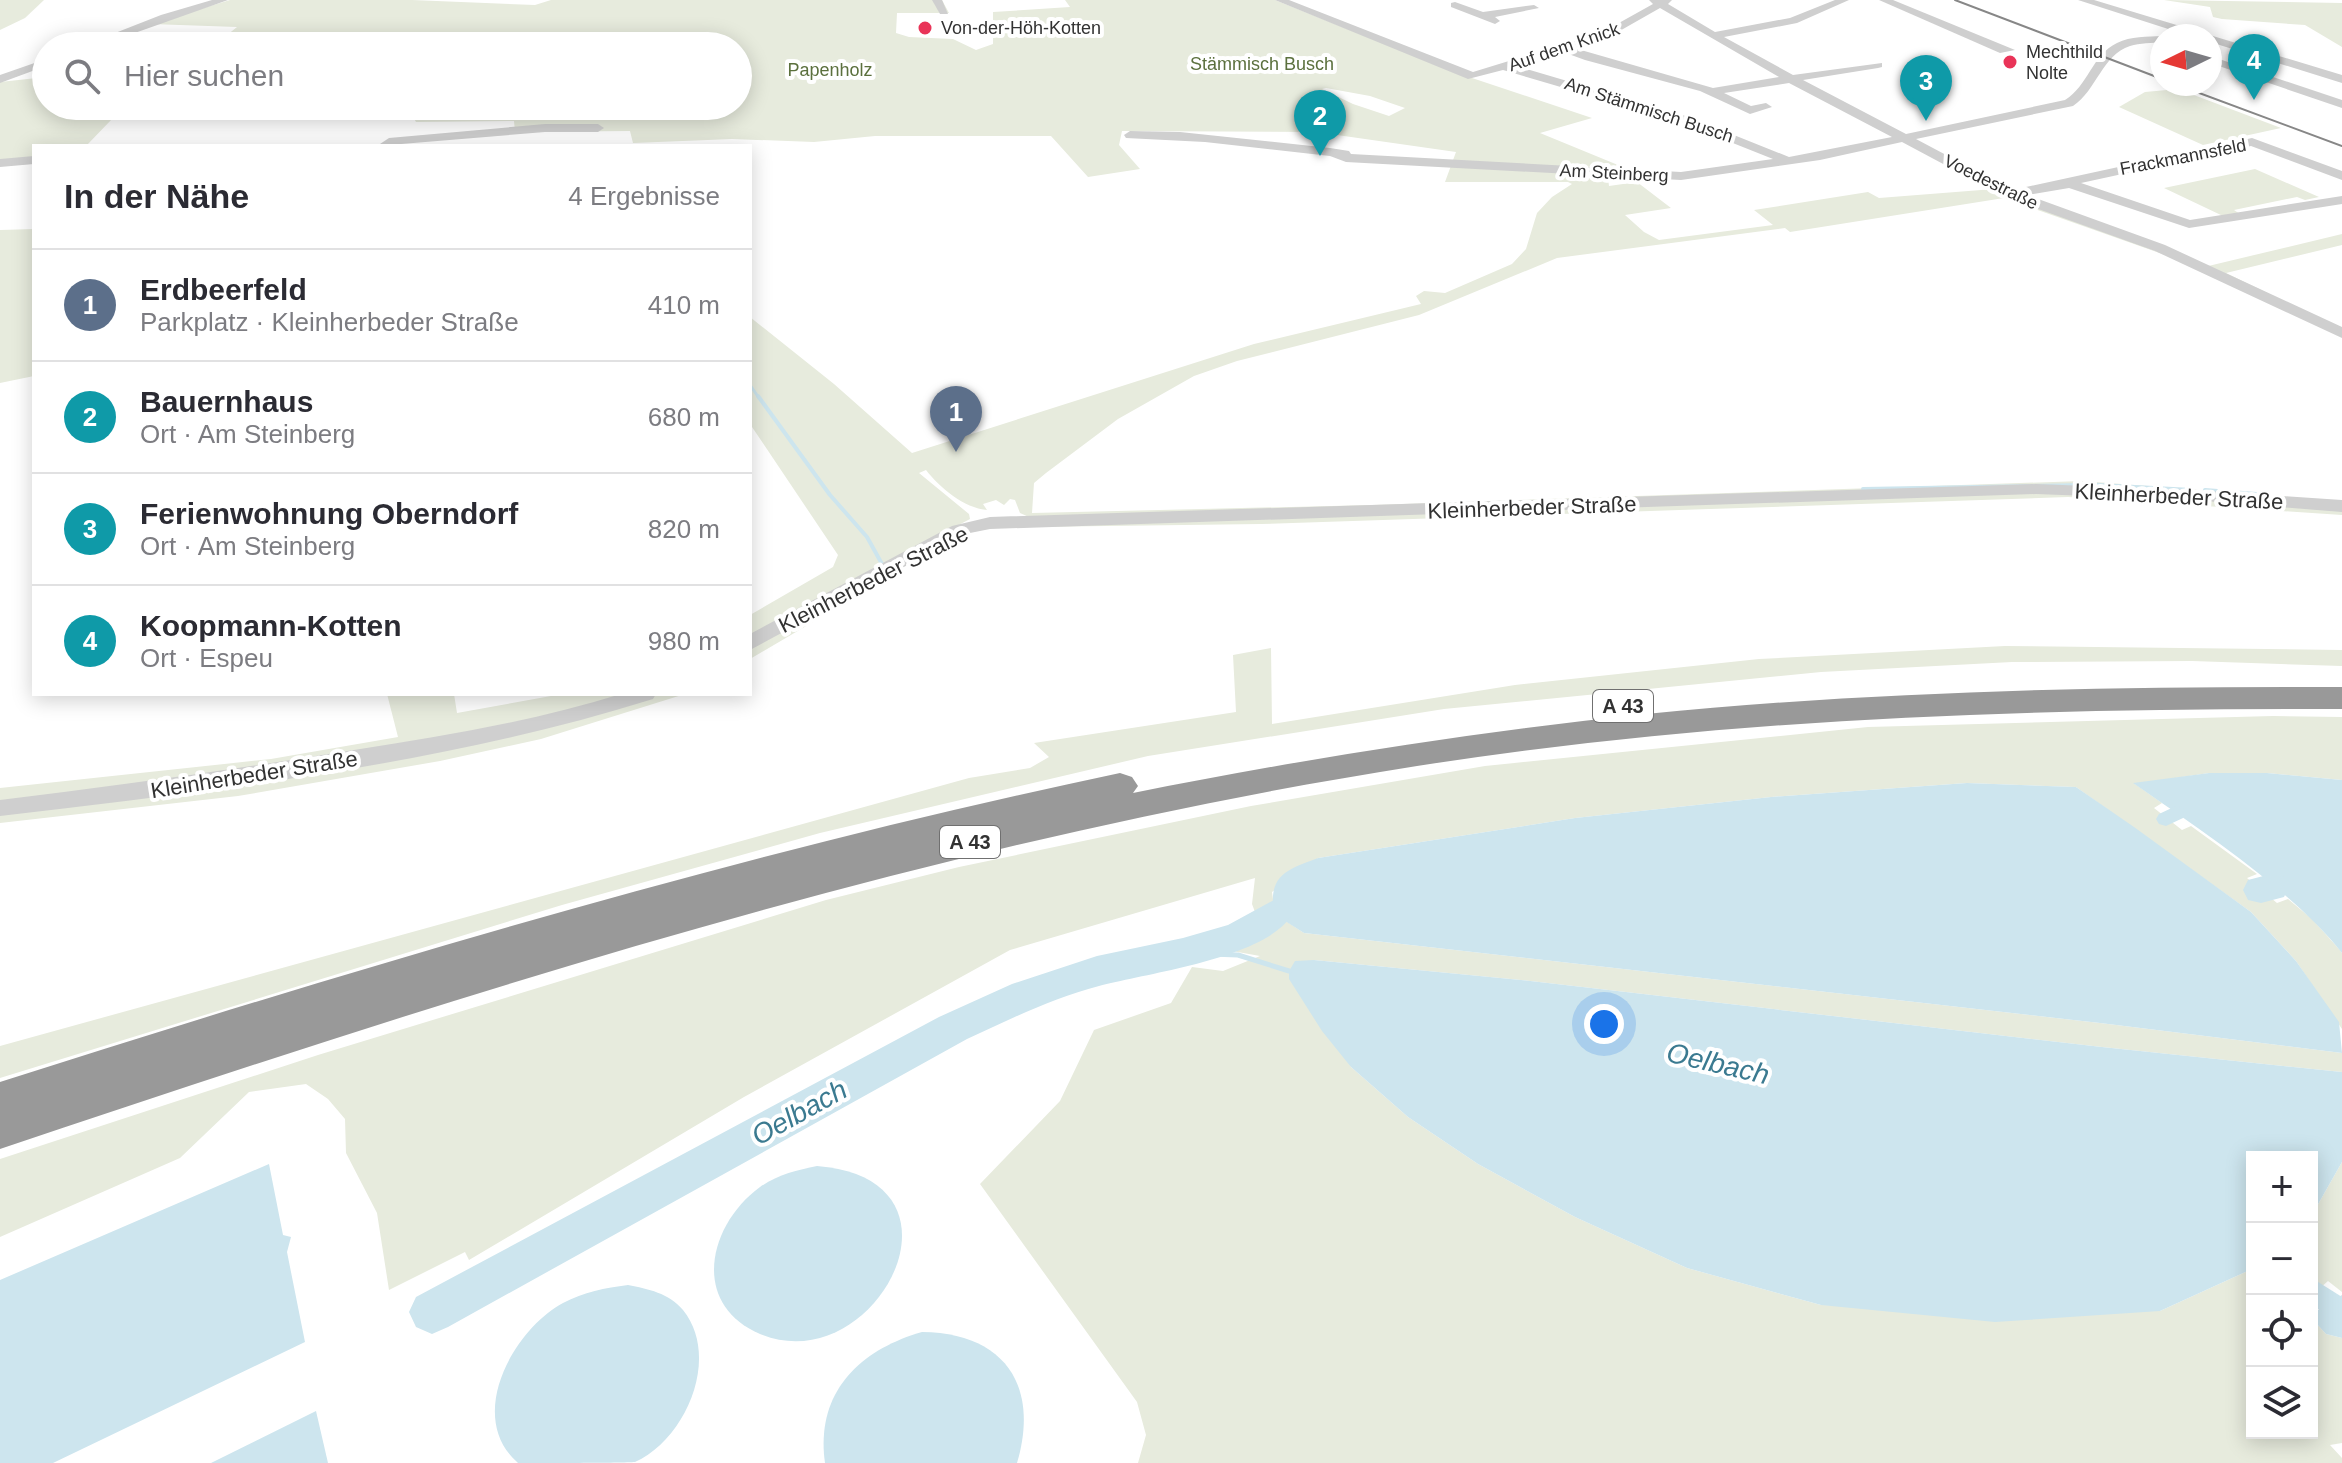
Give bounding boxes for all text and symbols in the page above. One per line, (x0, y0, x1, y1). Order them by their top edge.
place label: Von-der-Höh-Kotten (941, 18, 1101, 38)
street label: Auf dem Knick (1506, 18, 1623, 75)
marker: Von-der-Höh-Kotten (916, 19, 934, 37)
north arrow (2150, 24, 2222, 96)
search box (32, 32, 752, 120)
pin: 4 (2228, 34, 2280, 100)
place label: Mechthild Nolte (2026, 42, 2103, 83)
marker: Mechthild Nolte (2001, 53, 2019, 71)
icon: search (60, 54, 104, 98)
park label: Stämmisch Busch (1190, 54, 1334, 74)
pin: 3 (1900, 55, 1952, 121)
text: Hier suchen (124, 59, 284, 92)
park label: Papenholz (787, 60, 873, 80)
street label: Am Stämmisch Busch (1562, 73, 1736, 147)
pin: 2 (1294, 90, 1346, 156)
street label: Frackmannsfeld (2118, 135, 2248, 179)
street label: Voedestraße (1941, 151, 2041, 213)
street label: Am Steinberg (1559, 160, 1669, 186)
text: In der Nähe (64, 177, 249, 215)
text: 4 Ergebnisse (568, 181, 720, 211)
text: Erdbeerfeld (140, 273, 307, 306)
text: 1 (83, 290, 97, 320)
text: 410 m (648, 290, 720, 320)
text: Parkplatz · Kleinherbeder Straße (140, 307, 519, 337)
text: Bauernhaus (140, 385, 313, 418)
pin: 1 (930, 386, 982, 452)
text: 2 (83, 402, 97, 432)
text: 680 m (648, 402, 720, 432)
text: Ort · Am Steinberg (140, 419, 355, 449)
street label: Kleinherbeder Straße (2074, 479, 2284, 514)
street label: Kleinherbeder Straße (1427, 491, 1637, 524)
text: Ferienwohnung Oberndorf (140, 497, 518, 530)
text: 3 (83, 514, 97, 544)
text: 820 m (648, 514, 720, 544)
street label: Kleinherbeder Straße (774, 521, 972, 638)
text: Ort · Am Steinberg (140, 531, 355, 561)
text: Koopmann-Kotten (140, 609, 402, 642)
text: 4 (83, 626, 97, 656)
text: 980 m (648, 626, 720, 656)
text: Ort · Espeu (140, 643, 273, 673)
road number: A 43 (1593, 690, 1653, 722)
street label: Kleinherbeder Straße (149, 746, 359, 803)
road number: A 43 (940, 826, 1000, 858)
your location (1584, 1004, 1624, 1044)
water label: Oelbach (1664, 1037, 1772, 1090)
water label: Oelbach (746, 1074, 852, 1151)
map controls (2246, 1151, 2318, 1439)
button: + (2246, 1151, 2318, 1223)
button: − (2246, 1223, 2318, 1295)
button: locate (2246, 1295, 2318, 1367)
button: layers (2246, 1367, 2318, 1439)

